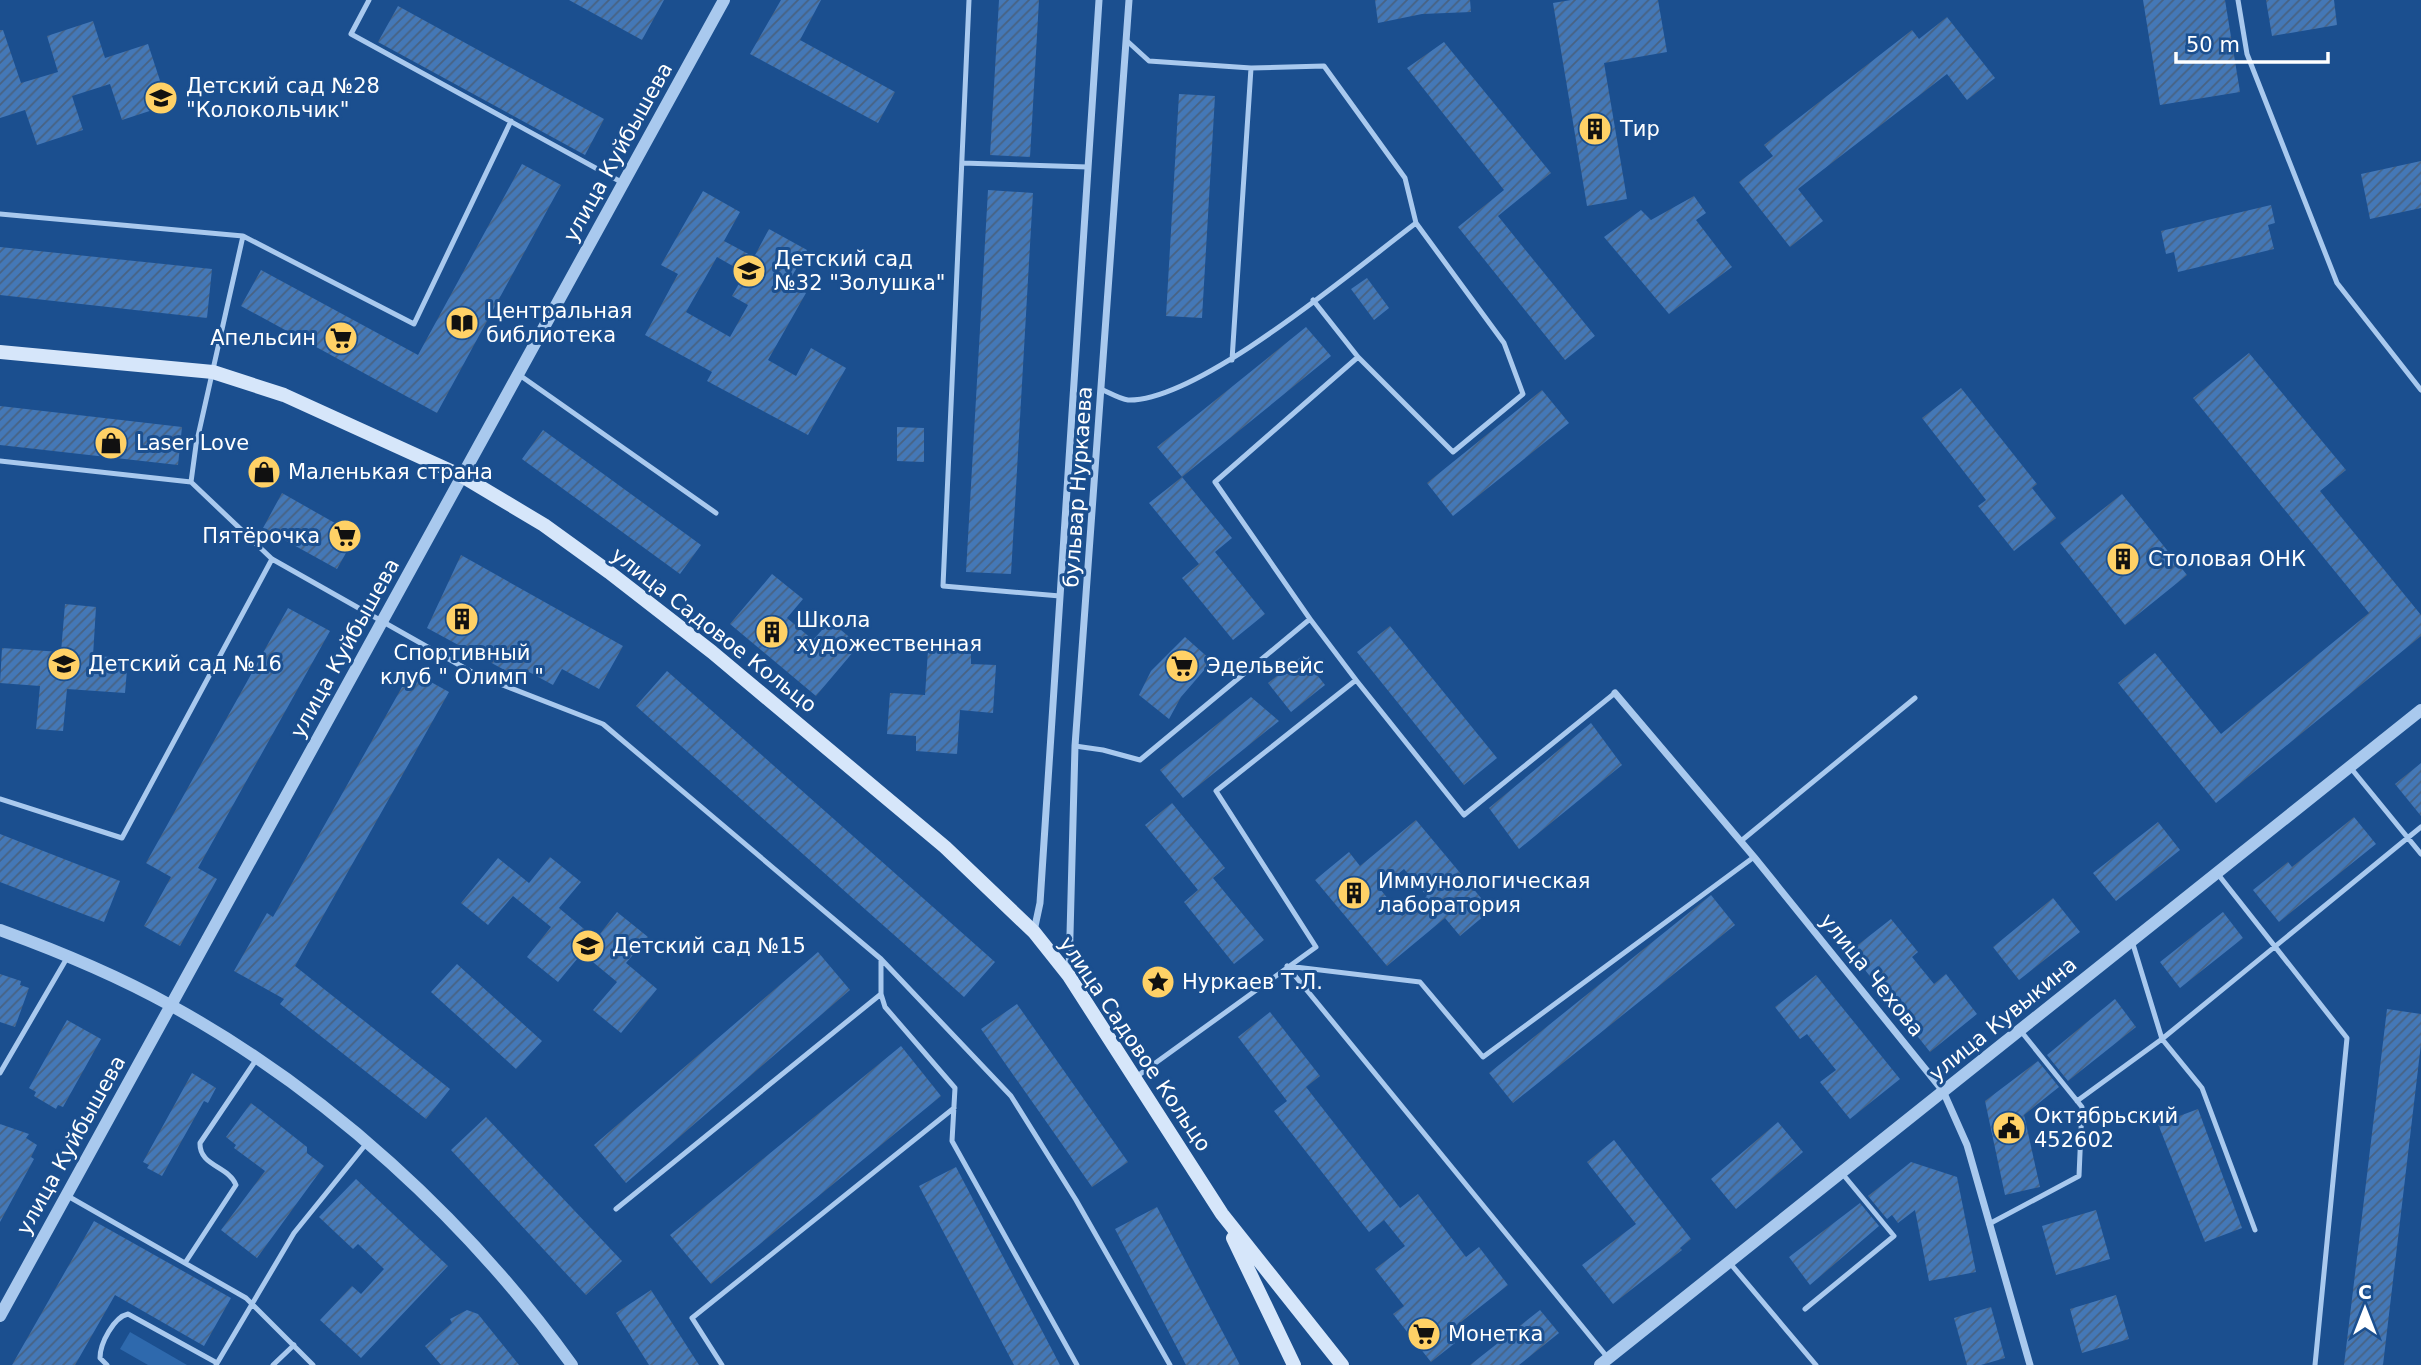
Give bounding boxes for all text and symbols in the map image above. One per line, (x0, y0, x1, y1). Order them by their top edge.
scale bar (2176, 21, 2328, 65)
text: 50 m (2186, 33, 2240, 57)
street label: улица Куйбышева (559, 58, 677, 246)
place label: Детский сад №28 "Колокольчик" (186, 74, 380, 122)
school or university icon: Детский сад №28 "Колокольчик" (142, 79, 180, 117)
building icon: Тир (1576, 110, 1614, 148)
place label: Тир (1619, 117, 1660, 141)
place label: Детский сад №32 "Золушка" (774, 247, 946, 295)
school or university icon: Детский сад №32 "Золушка" (730, 252, 768, 290)
place label: Центральная библиотека (486, 299, 632, 347)
library icon: Центральная библиотека (443, 304, 481, 342)
supermarket icon: Апельсин (322, 319, 360, 357)
place label: Апельсин (210, 326, 316, 350)
street label: бульвар Нуркаева (1059, 386, 1097, 588)
shop icon: Laser Love (92, 424, 130, 462)
place label: Laser Love (136, 431, 249, 455)
shop icon: Маленькая страна (245, 453, 283, 491)
place label: Маленькая страна (288, 460, 493, 484)
supermarket icon: Пятёрочка (326, 517, 364, 555)
place label: Пятёрочка (202, 524, 320, 548)
building icon: Столовая ОНК (2104, 540, 2142, 578)
street label: улица Садовое Кольцо (607, 542, 821, 718)
place label: Столовая ОНК (2148, 547, 2306, 571)
street label: улица Куйбышева (286, 554, 404, 742)
building icon: Спортивный клуб " Олимп " (443, 600, 481, 638)
place label: Школа художественная (796, 608, 982, 656)
building icon: Школа художественная (753, 613, 791, 651)
place label: Спортивный клуб " Олимп " (380, 641, 544, 689)
school or university icon: Детский сад №16 (45, 645, 83, 683)
supermarket icon: Эдельвейс (1163, 647, 1201, 685)
place label: Детский сад №16 (88, 652, 282, 676)
place label: Эдельвейс (1206, 654, 1324, 678)
place label: Иммунологическая лаборатория (1378, 869, 1590, 917)
building icon: Иммунологическая лаборатория (1335, 874, 1373, 912)
street label: улица Чехова (1815, 909, 1929, 1041)
school or university icon: Детский сад №15 (569, 927, 607, 965)
street label: улица Садовое Кольцо (1054, 932, 1216, 1156)
place label: Детский сад №15 (612, 934, 806, 958)
street label: улица Кувыкина (1925, 952, 2081, 1086)
place icon: Нуркаев Т.Л. (1139, 963, 1177, 1001)
place label: Нуркаев Т.Л. (1182, 970, 1323, 994)
street label: улица Куйбышева (12, 1051, 130, 1239)
place label: Октябрьский 452602 (2034, 1104, 2178, 1152)
public building icon: Октябрьский 452602 (1990, 1109, 2028, 1147)
north arrow (2330, 1274, 2400, 1344)
text: С (2358, 1281, 2372, 1303)
supermarket icon: Монетка (1405, 1315, 1443, 1353)
place label: Монетка (1448, 1322, 1543, 1346)

